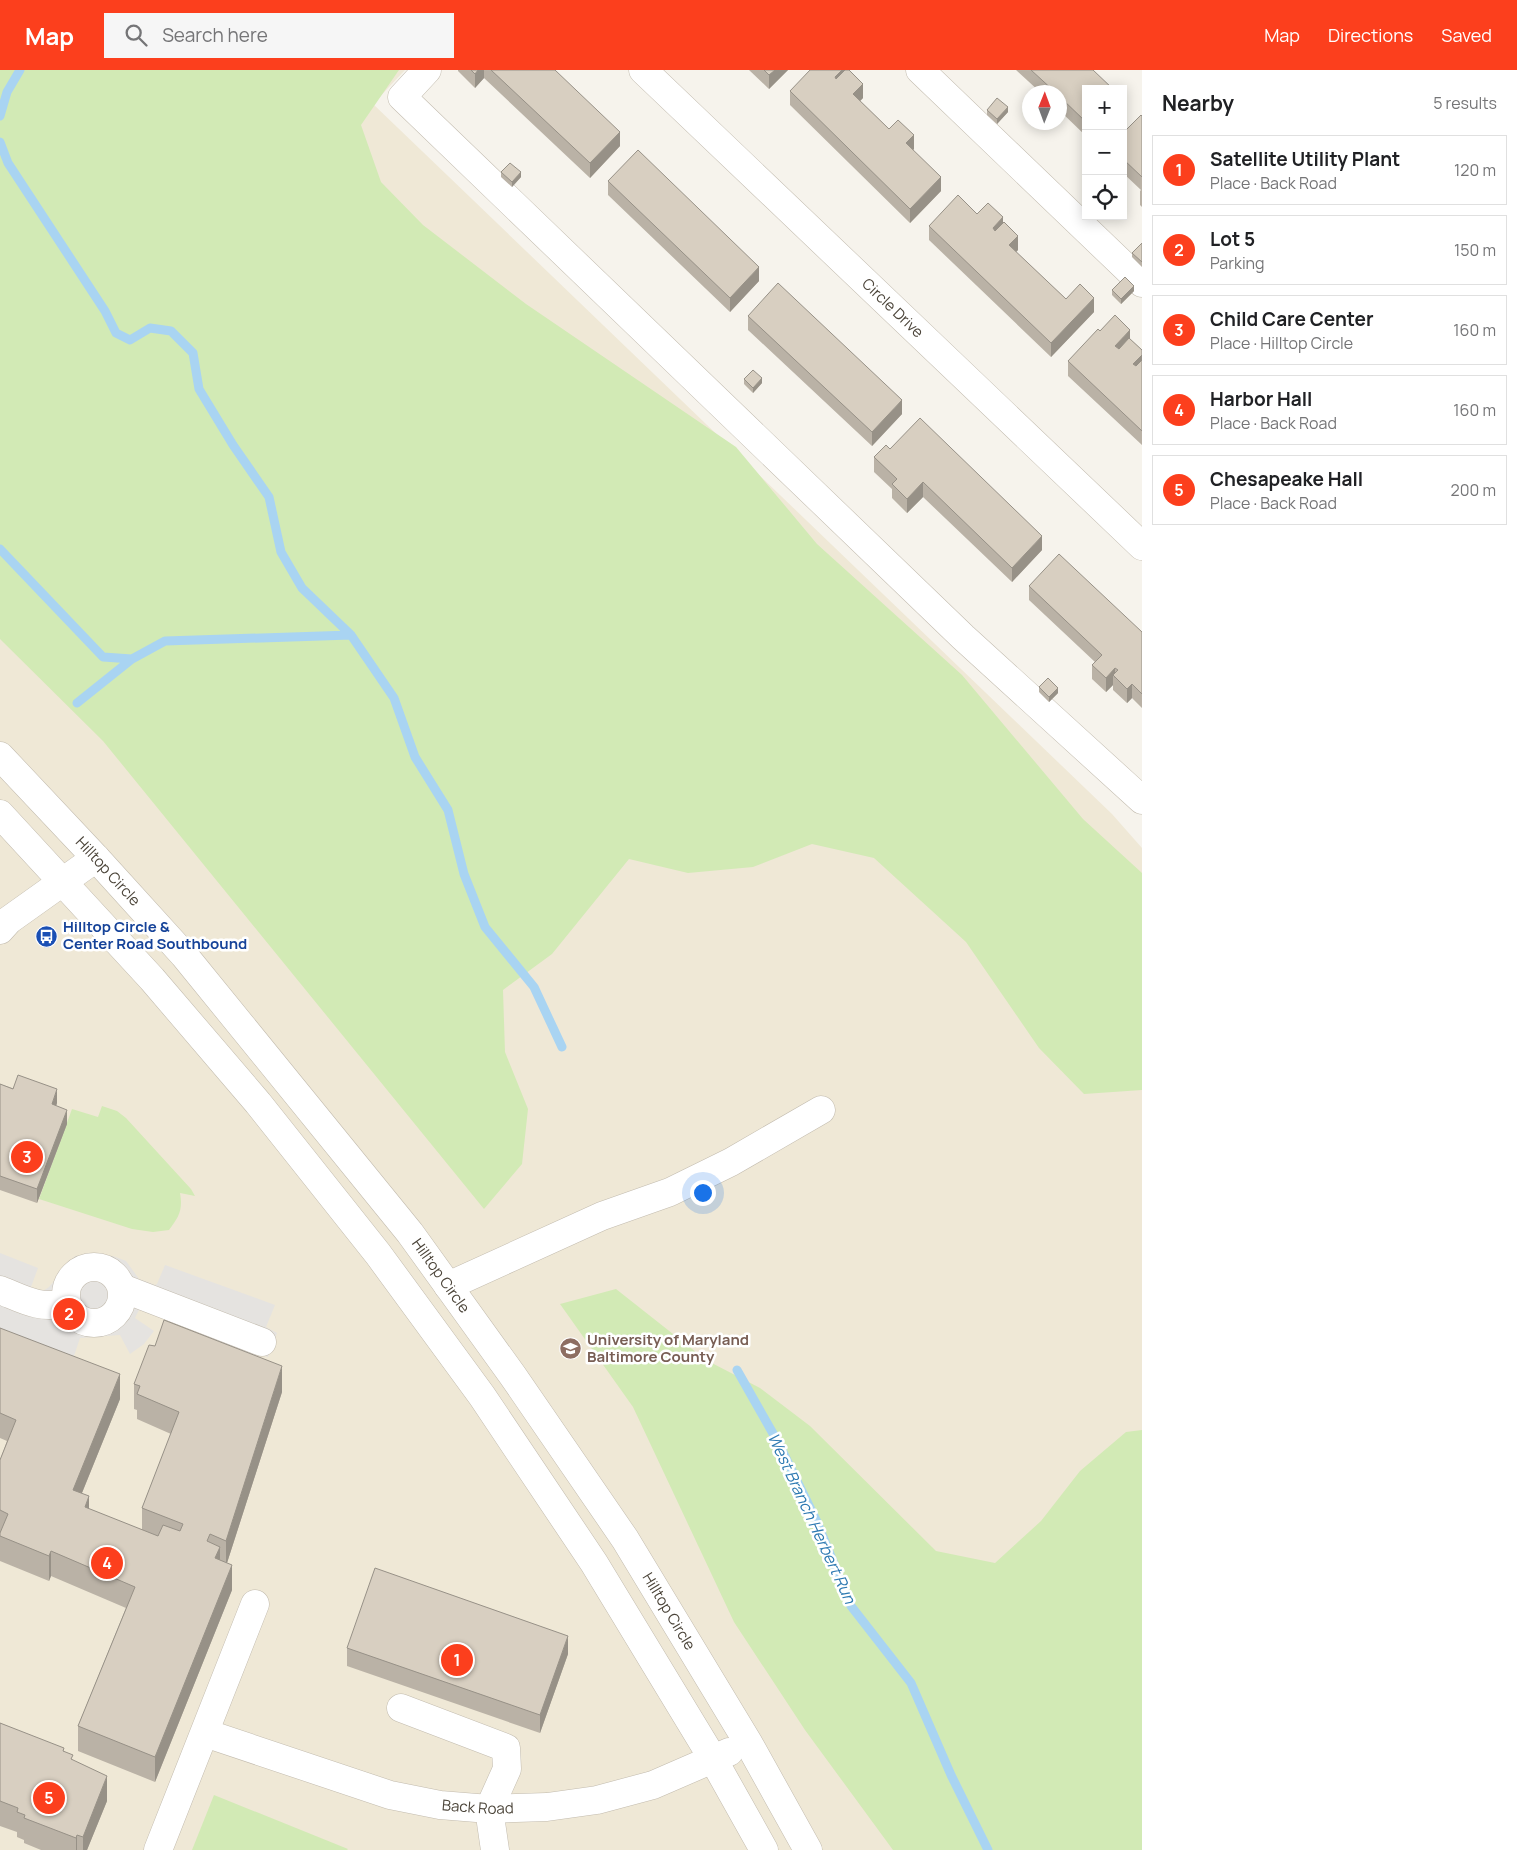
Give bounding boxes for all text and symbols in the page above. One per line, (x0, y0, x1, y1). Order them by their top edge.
search box (104, 13, 454, 58)
text: Map (25, 19, 74, 52)
icon: search (122, 21, 150, 49)
text: Search here (162, 22, 268, 48)
text: Map (1264, 23, 1300, 47)
text: Directions (1328, 23, 1413, 47)
text: Saved (1441, 23, 1492, 47)
north arrow (1022, 85, 1067, 130)
map controls (1082, 85, 1127, 220)
button: + (1082, 85, 1127, 130)
text: Nearby (1162, 89, 1234, 117)
text: 5 results (1433, 92, 1497, 114)
button: − (1082, 130, 1127, 175)
text: Satellite Utility Plant (1210, 146, 1400, 172)
text: 1 (1175, 159, 1183, 181)
text: 120 m (1454, 159, 1496, 181)
text: Place · Back Road (1210, 172, 1337, 194)
button: locate (1082, 175, 1127, 220)
text: Lot 5 (1210, 226, 1255, 252)
text: 2 (1174, 239, 1184, 261)
text: 150 m (1454, 239, 1496, 261)
text: Parking (1210, 252, 1265, 274)
street label: Circle Drive (858, 273, 929, 342)
text: Child Care Center (1210, 306, 1374, 332)
text: 3 (1174, 319, 1184, 341)
text: 160 m (1453, 319, 1496, 341)
text: Place · Hilltop Circle (1210, 332, 1353, 354)
text: Harbor Hall (1210, 386, 1312, 412)
text: 4 (1174, 399, 1184, 421)
text: 160 m (1453, 399, 1496, 421)
text: Place · Back Road (1210, 412, 1337, 434)
text: Chesapeake Hall (1210, 466, 1363, 492)
text: 5 (1174, 479, 1184, 501)
text: 200 m (1451, 479, 1496, 501)
text: Place · Back Road (1210, 492, 1337, 514)
street label: Hilltop Circle (71, 832, 146, 910)
place label: Hilltop Circle & Center Road Southbound (63, 916, 247, 954)
bus stop icon: Hilltop Circle & Center Road Southbound (35, 924, 59, 948)
pin: 3 (11, 1138, 43, 1176)
your location (690, 1180, 716, 1206)
street label: Hilltop Circle (407, 1234, 475, 1317)
pin: 2 (53, 1295, 85, 1333)
place label: University of Maryland Baltimore County (587, 1329, 749, 1367)
school or university icon: University of Maryland Baltimore County (559, 1337, 583, 1361)
water label: West Branch Herbert Run (763, 1429, 861, 1607)
pin: 4 (91, 1544, 123, 1582)
street label: Hilltop Circle (638, 1568, 701, 1654)
pin: 1 (441, 1641, 473, 1679)
pin: 5 (33, 1779, 65, 1817)
street label: Back Road (441, 1794, 514, 1819)

